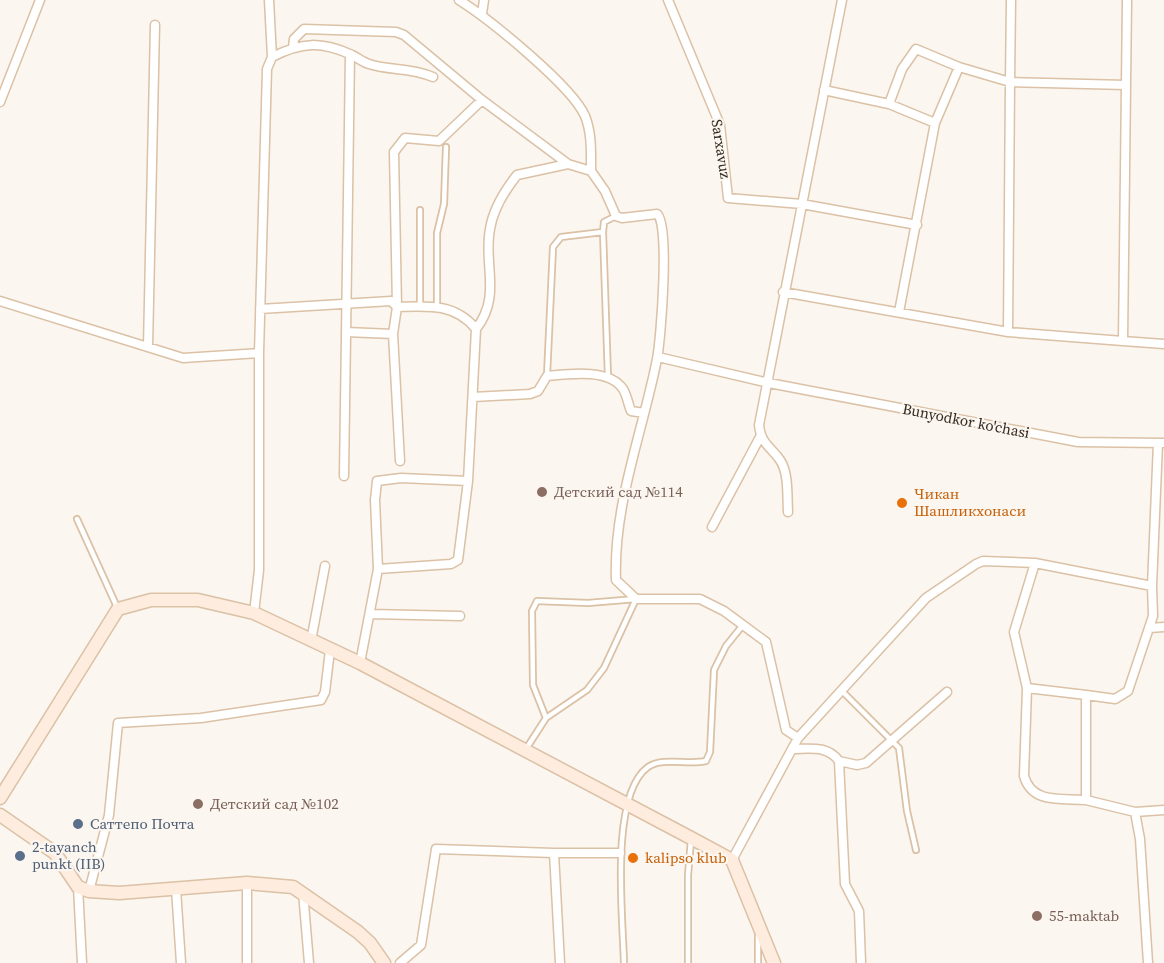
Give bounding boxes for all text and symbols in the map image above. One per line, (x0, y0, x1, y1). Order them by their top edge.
street label: Sarxavuz (706, 118, 737, 180)
street label: Bunyodkor ko'chasi (901, 398, 1031, 443)
place label: Детский сад №114 (554, 481, 683, 502)
place label: Чикан Шашликхонаси (914, 483, 1027, 521)
marker: Детский сад №114 (535, 485, 549, 499)
marker: Чикан Шашликхонаси (895, 496, 909, 510)
place label: Детский сад №102 (210, 793, 339, 814)
marker: Детский сад №102 (191, 797, 205, 811)
place label: Саттепо Почта (90, 813, 195, 834)
marker: Саттепо Почта (71, 817, 85, 831)
place label: 2-tayanch punkt (IIB) (32, 836, 105, 874)
place label: kalipso klub (645, 847, 727, 868)
marker: 2-tayanch punkt (IIB) (13, 849, 27, 863)
marker: kalipso klub (626, 851, 640, 865)
place label: 55-maktab (1049, 905, 1119, 926)
marker: 55-maktab (1030, 909, 1044, 923)

